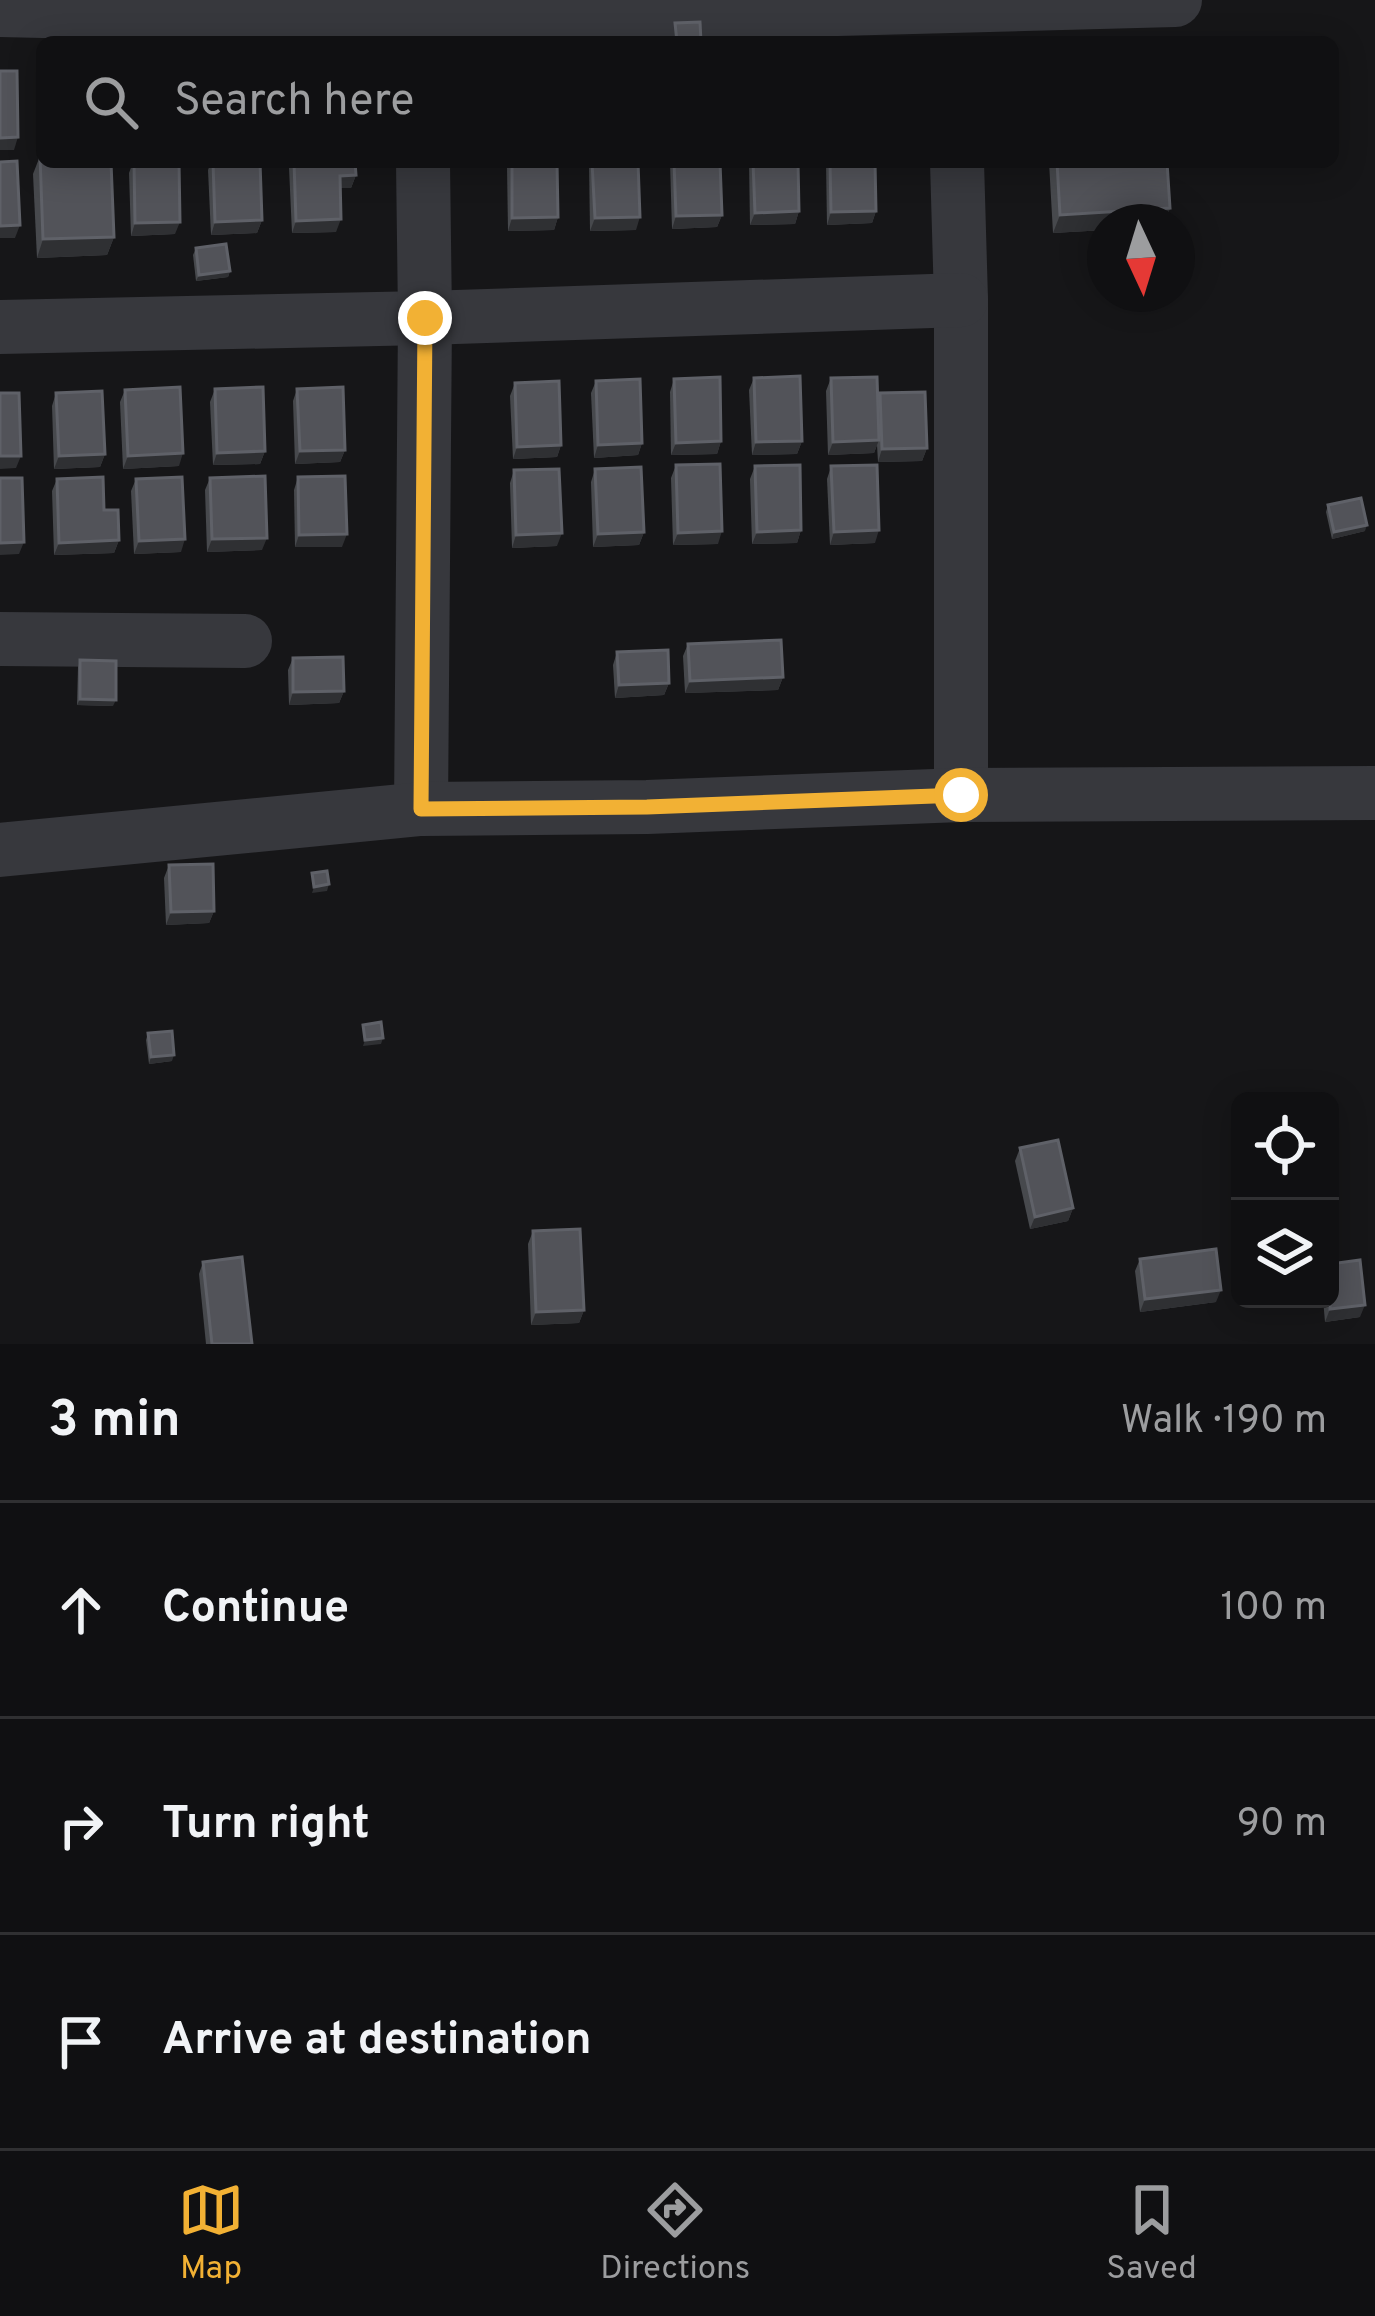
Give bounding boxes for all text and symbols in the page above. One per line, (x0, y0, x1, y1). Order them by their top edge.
search box (36, 36, 1339, 168)
icon: search (78, 69, 144, 135)
text: Search here (174, 74, 414, 131)
north arrow (1087, 204, 1195, 312)
route end (398, 291, 452, 345)
route start (934, 768, 988, 822)
map controls (1231, 1092, 1339, 1308)
button: locate (1231, 1092, 1339, 1200)
button: layers (1231, 1200, 1339, 1308)
text: 3 min (48, 1390, 181, 1455)
text: Walk · 190 m (1121, 1398, 1327, 1447)
icon: ahead (48, 1577, 114, 1643)
text: Continue (162, 1581, 349, 1638)
text: 100 m (1220, 1585, 1327, 1634)
icon: right (48, 1793, 114, 1859)
text: Turn right (162, 1797, 370, 1854)
text: 90 m (1237, 1801, 1327, 1850)
icon: arrive (48, 2009, 114, 2075)
text: Arrive at destination (162, 2013, 592, 2070)
tab: Map (178, 2177, 244, 2291)
tab: Directions (600, 2177, 750, 2291)
tab: Saved (1106, 2177, 1197, 2291)

